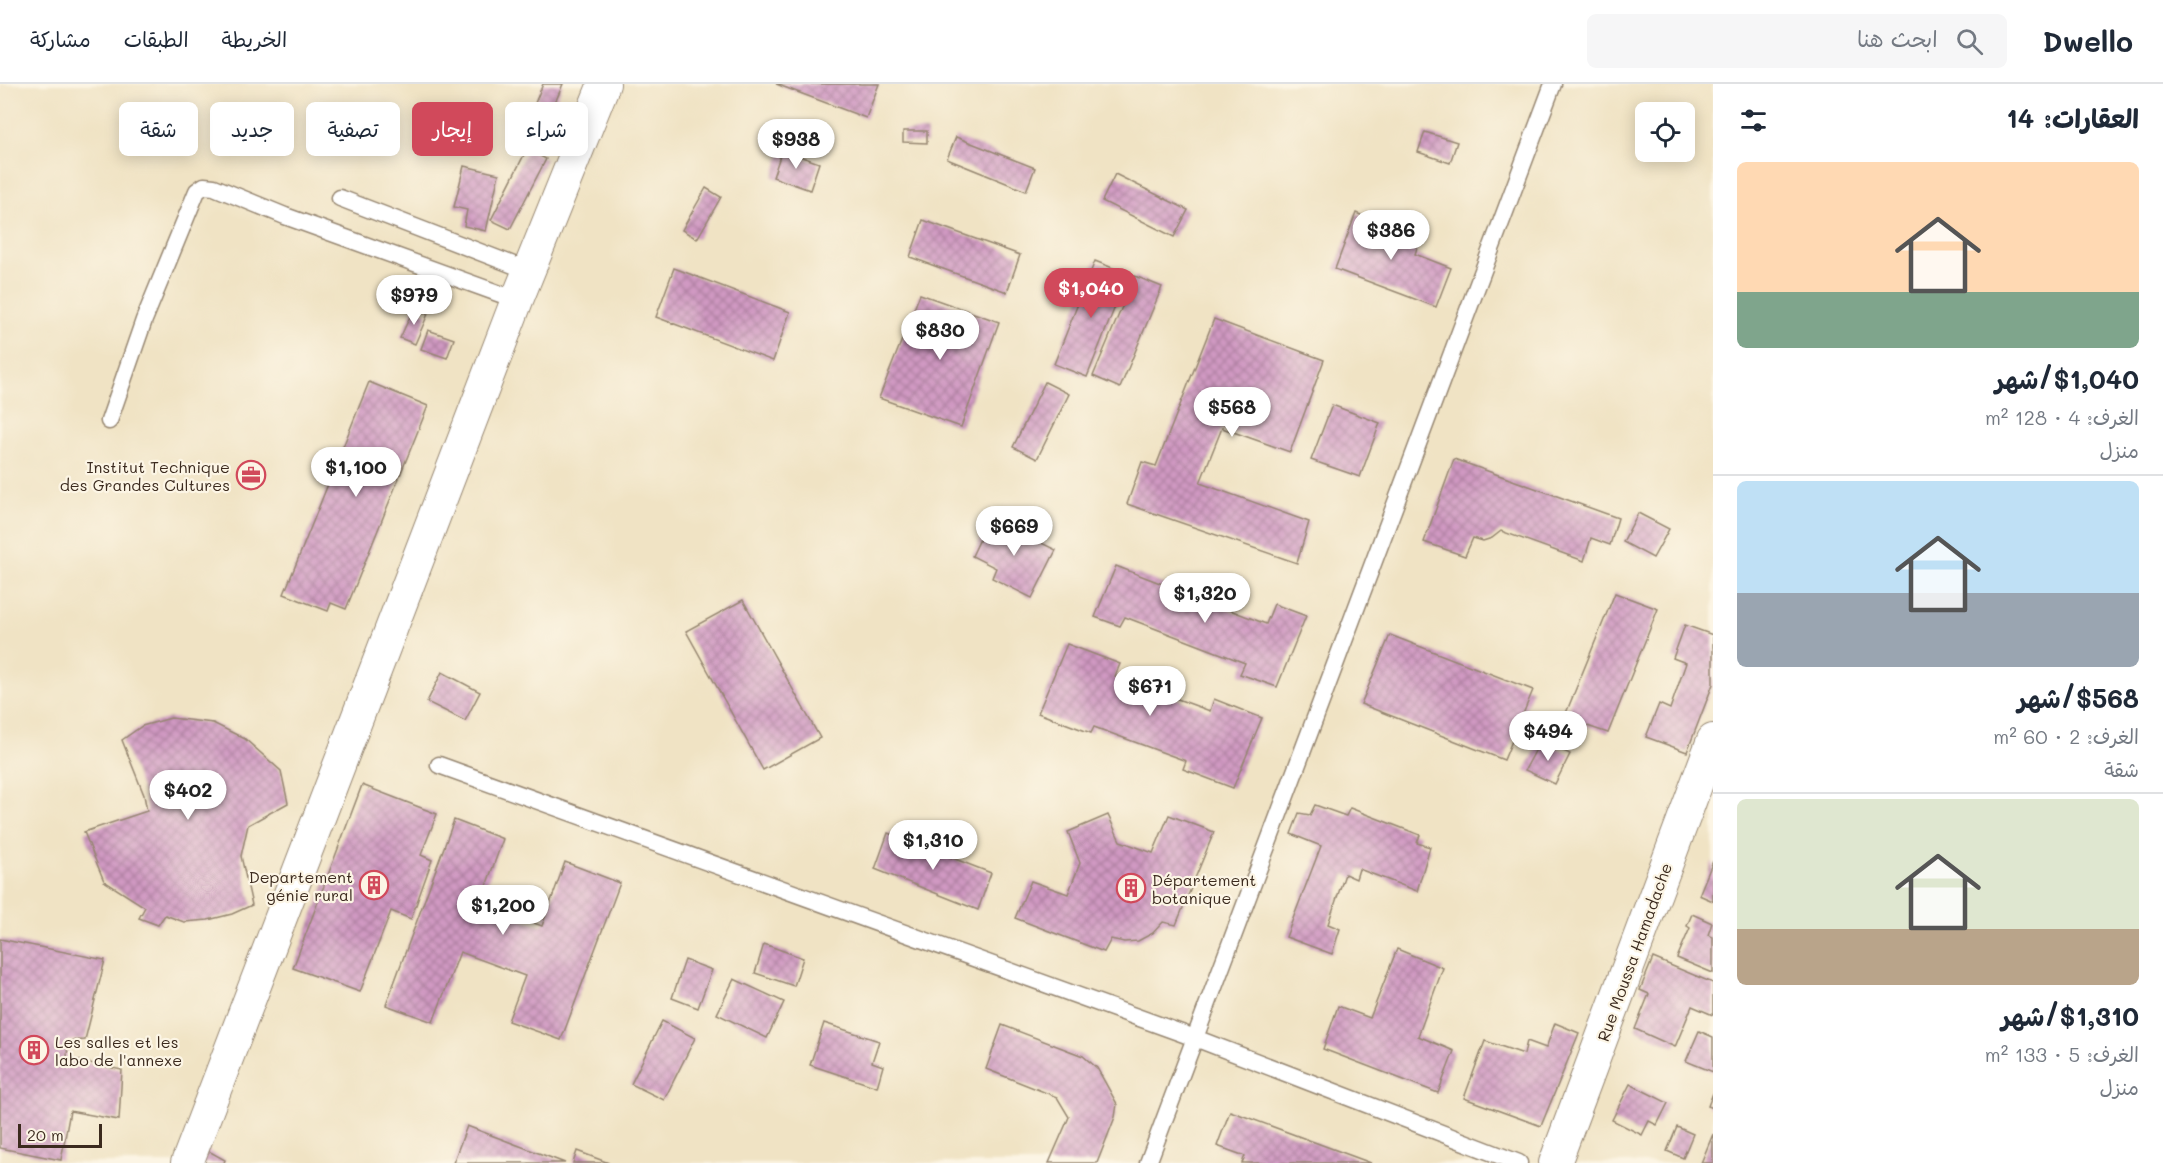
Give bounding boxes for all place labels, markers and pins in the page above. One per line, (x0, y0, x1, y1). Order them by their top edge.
pin: $938 (760, 119, 832, 170)
pin: $386 (1355, 210, 1427, 261)
pin: $1,040 (1042, 268, 1140, 319)
pin: $979 (378, 275, 450, 326)
pin: $830 (904, 310, 976, 361)
pin: $568 (1196, 387, 1268, 438)
pin: $1,100 (307, 447, 405, 498)
place label: Institut Technique des Grandes Cultures (60, 456, 230, 495)
office icon: Institut Technique des Grandes Cultures (235, 459, 267, 491)
pin: $669 (978, 506, 1050, 557)
pin: $1,320 (1156, 573, 1254, 624)
pin: $671 (1114, 666, 1186, 717)
pin: $494 (1512, 711, 1584, 762)
pin: $402 (152, 770, 224, 821)
pin: $1,310 (884, 820, 982, 871)
place label: Departement génie rural (249, 866, 353, 905)
building icon: Departement génie rural (358, 869, 390, 901)
place label: Département botanique (1152, 869, 1256, 908)
building icon: Département botanique (1115, 872, 1147, 904)
pin: $1,200 (454, 885, 552, 936)
place label: Les salles et les labo de l'annexe (55, 1031, 182, 1070)
building icon: Les salles et les labo de l'annexe (18, 1034, 50, 1066)

